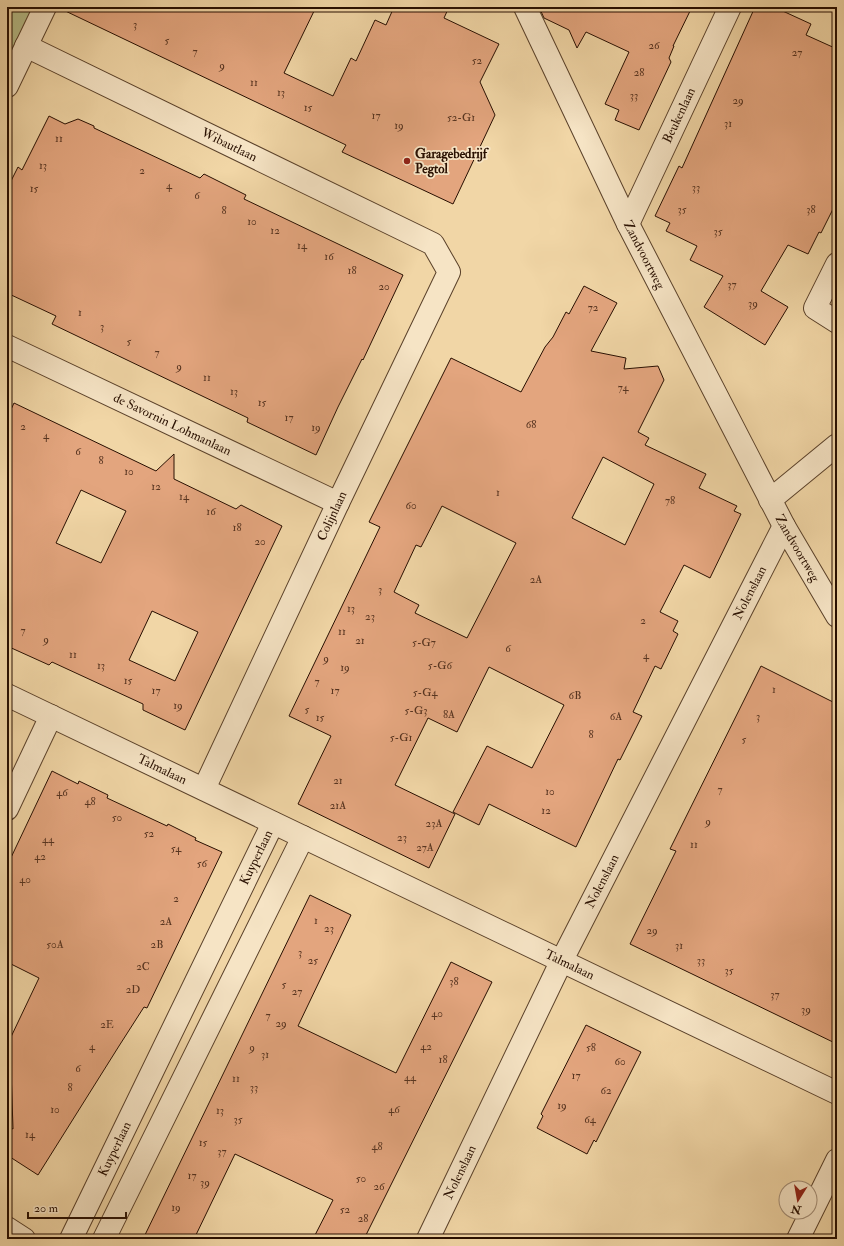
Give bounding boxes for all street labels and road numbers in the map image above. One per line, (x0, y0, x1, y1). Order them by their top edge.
street label: Beukenlaan (659, 85, 699, 146)
street label: Wibautlaan (198, 124, 260, 165)
street label: Zandvoortweg (620, 218, 669, 292)
street label: de Savornin Lohmanlaan (111, 390, 234, 459)
street label: Colijnlaan (314, 488, 351, 543)
street label: Zandvoortweg (772, 512, 823, 585)
street label: Nolenslaan (729, 563, 770, 622)
street label: Talmalaan (135, 751, 190, 788)
street label: Kuyperlaan (236, 827, 276, 888)
street label: Nolenslaan (582, 851, 623, 911)
street label: Talmalaan (542, 946, 597, 984)
street label: Kuyperlaan (95, 1119, 135, 1179)
street label: Nolenslaan (440, 1142, 480, 1202)

